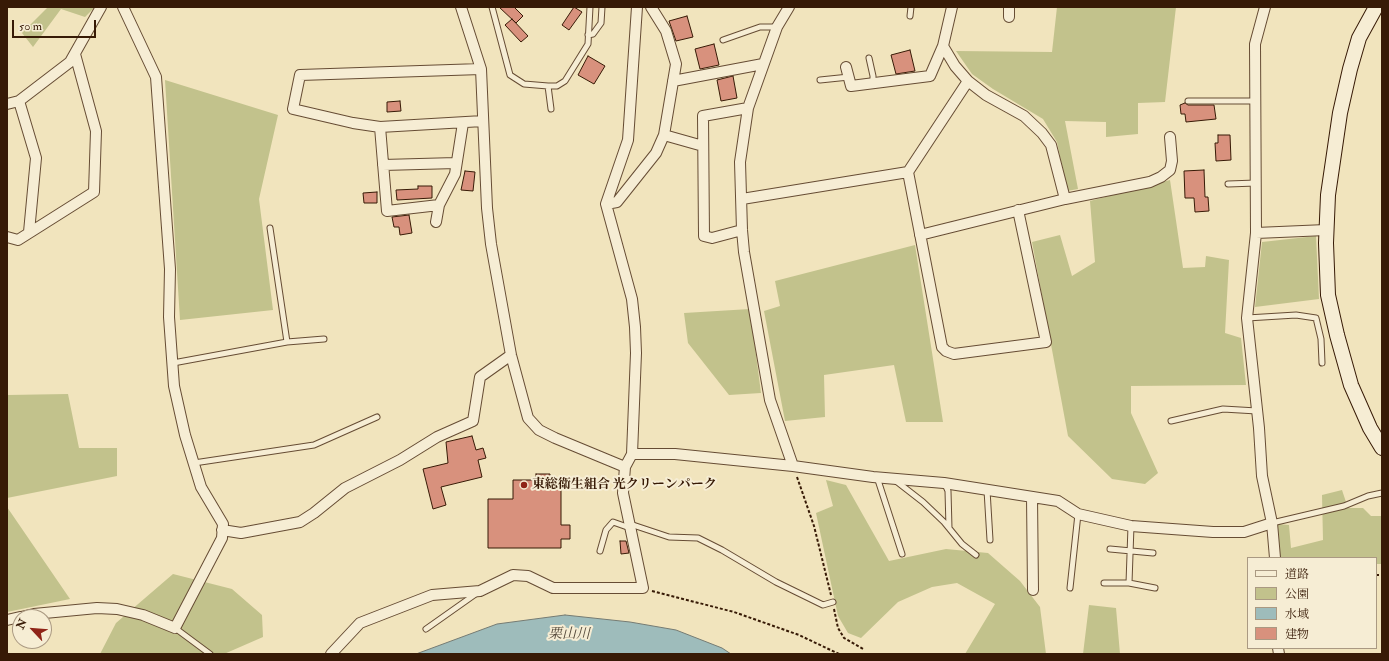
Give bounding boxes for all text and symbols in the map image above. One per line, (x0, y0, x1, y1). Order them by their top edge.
scale bar (14, 12, 98, 38)
text: 50 m (19, 19, 42, 34)
place label: 東総衛生組合 光クリーンパーク (532, 477, 717, 493)
marker: 東総衛生組合 光クリーンパーク (519, 480, 529, 490)
legend (1247, 557, 1377, 649)
text: 道路 (1285, 567, 1309, 582)
text: 公園 (1285, 587, 1309, 602)
text: 水域 (1285, 607, 1309, 622)
north arrow (12, 609, 52, 649)
text: N (14, 617, 30, 631)
water label: 栗山川 (548, 627, 590, 643)
text: 建物 (1285, 627, 1309, 642)

